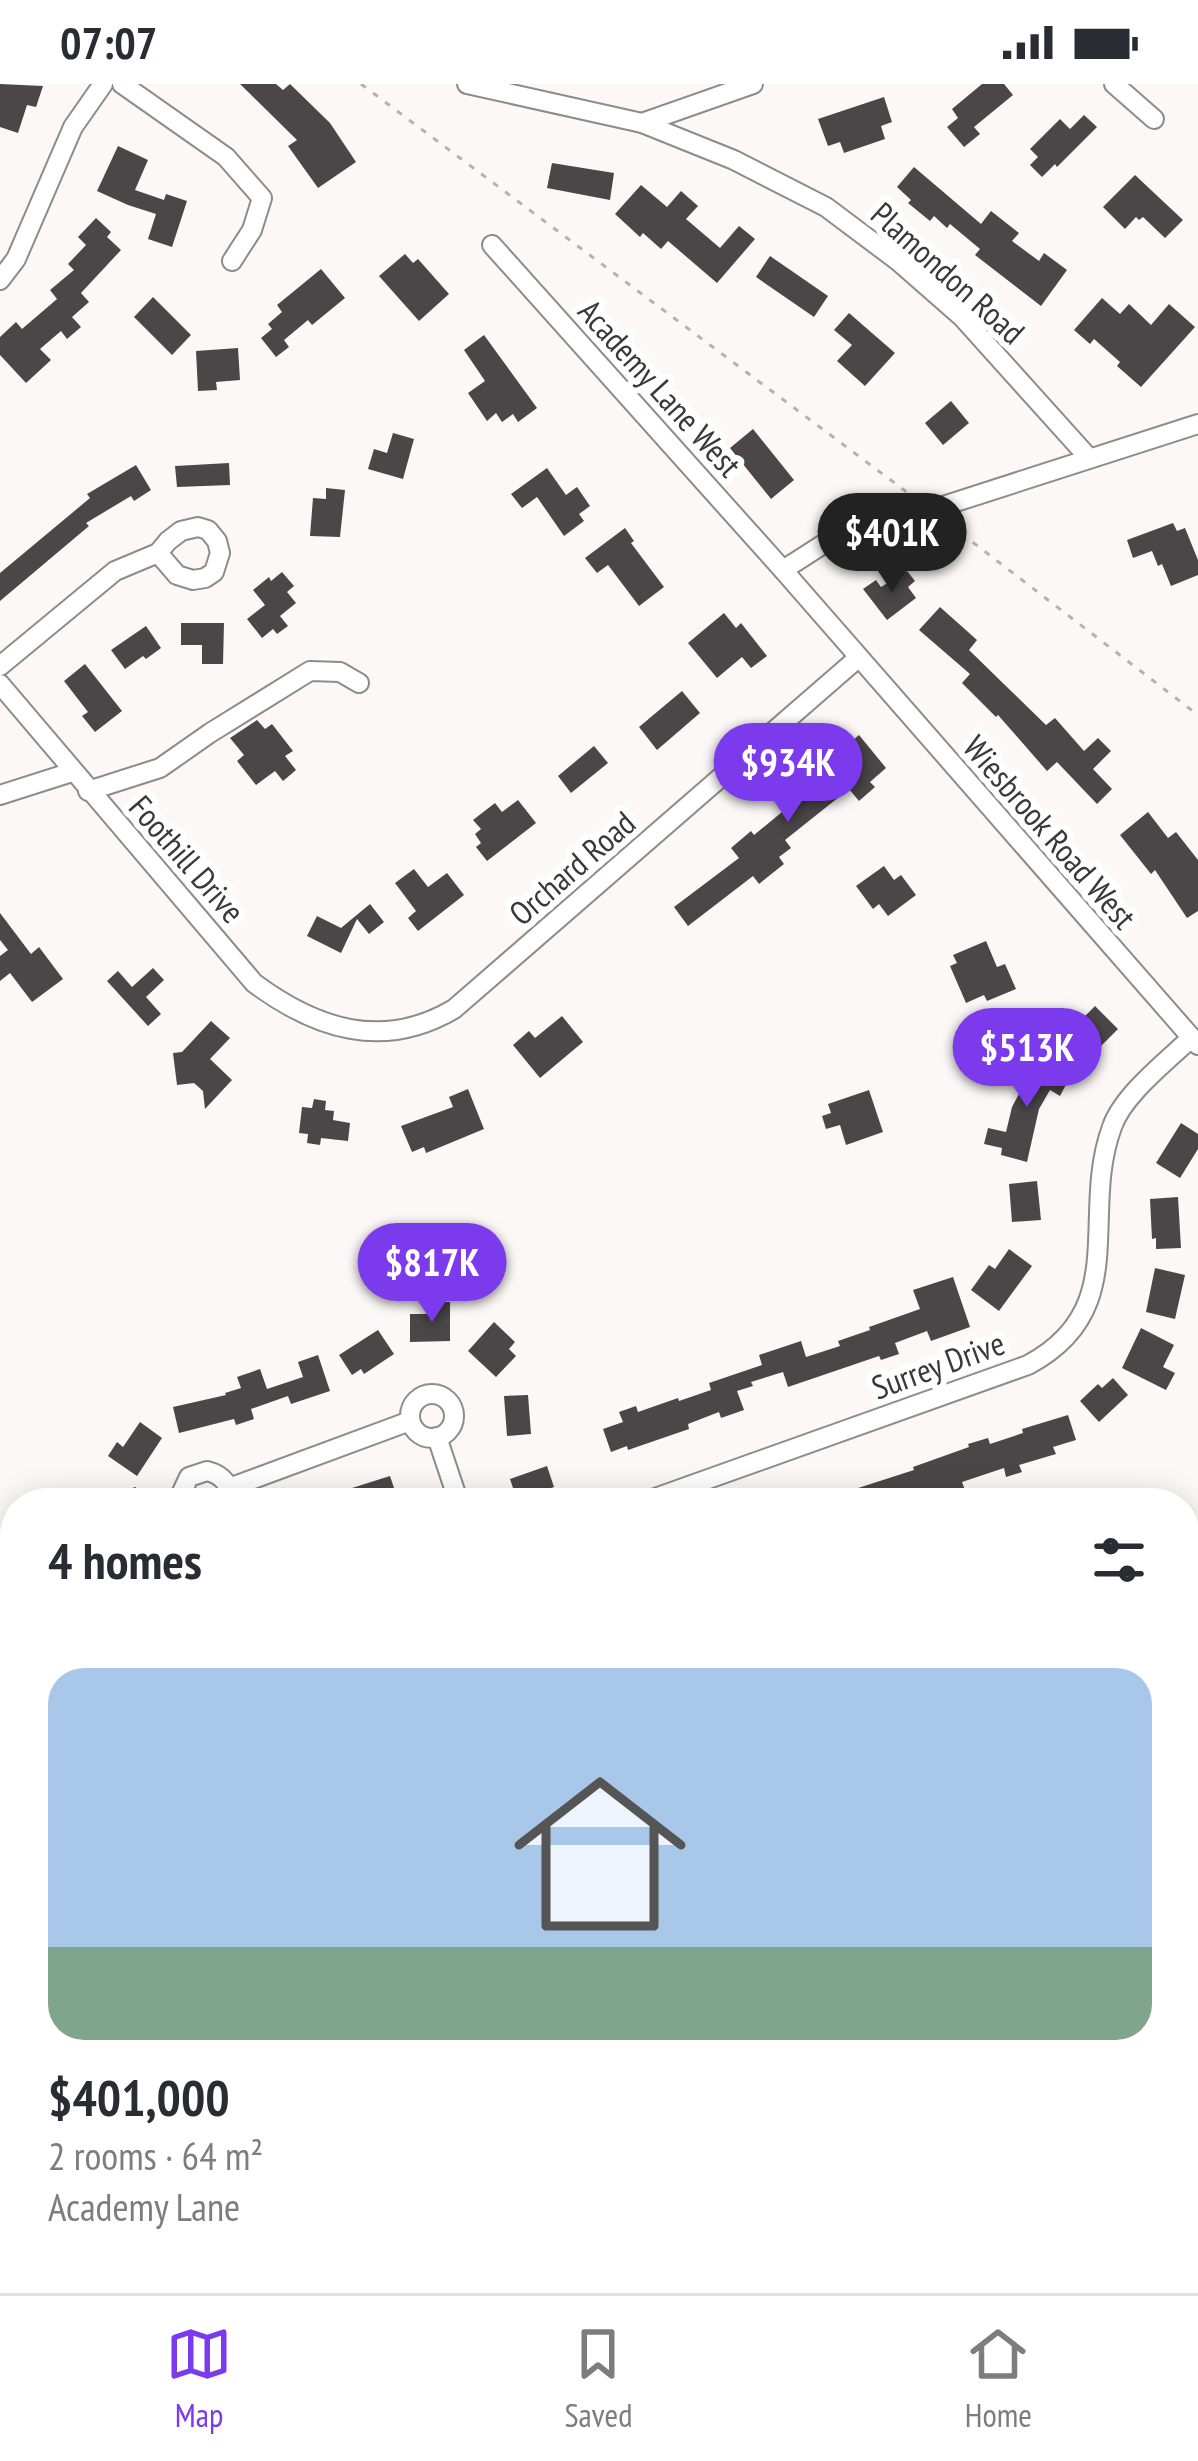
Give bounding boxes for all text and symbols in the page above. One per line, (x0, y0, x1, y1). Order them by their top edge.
text: 07:07 (60, 13, 157, 71)
street label: Plamondon Road (862, 192, 1034, 353)
street label: Academy Lane West (569, 290, 751, 485)
pin: $401K (808, 493, 976, 595)
text: $401K (845, 506, 939, 557)
pin: $934K (704, 723, 872, 825)
street label: Wiesbrook Road West (955, 726, 1146, 937)
text: $934K (741, 736, 835, 787)
street label: Foothill Drive (120, 786, 255, 931)
street label: Orchard Road (500, 801, 644, 934)
pin: $513K (943, 1008, 1111, 1110)
text: $513K (980, 1021, 1074, 1072)
pin: $817K (348, 1223, 516, 1325)
text: $817K (385, 1236, 479, 1287)
street label: Surrey Drive (866, 1321, 1010, 1408)
text: 4 homes (48, 1527, 202, 1593)
icon: filters (1086, 1527, 1152, 1593)
icon: home (492, 1746, 708, 1962)
text: $401,000 (48, 2064, 230, 2130)
text: 2 rooms · 64 m² (48, 2130, 263, 2181)
text: Academy Lane (48, 2181, 240, 2232)
tab: Map (166, 2321, 232, 2436)
tab: Saved (564, 2321, 632, 2436)
tab: Home (965, 2321, 1032, 2436)

